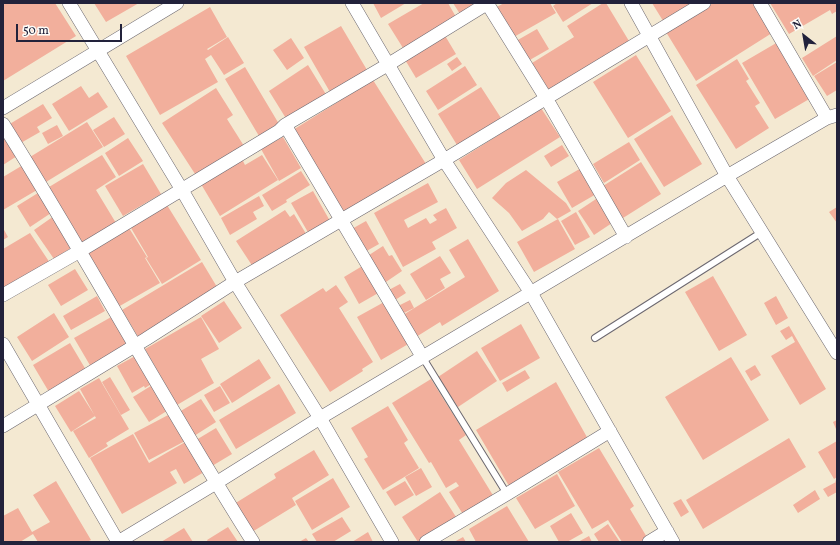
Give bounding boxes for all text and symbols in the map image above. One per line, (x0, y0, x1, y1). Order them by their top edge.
scale bar (18, 16, 124, 42)
north arrow (784, 16, 824, 56)
text: N (790, 17, 805, 34)
text: 50 m (23, 23, 49, 39)

